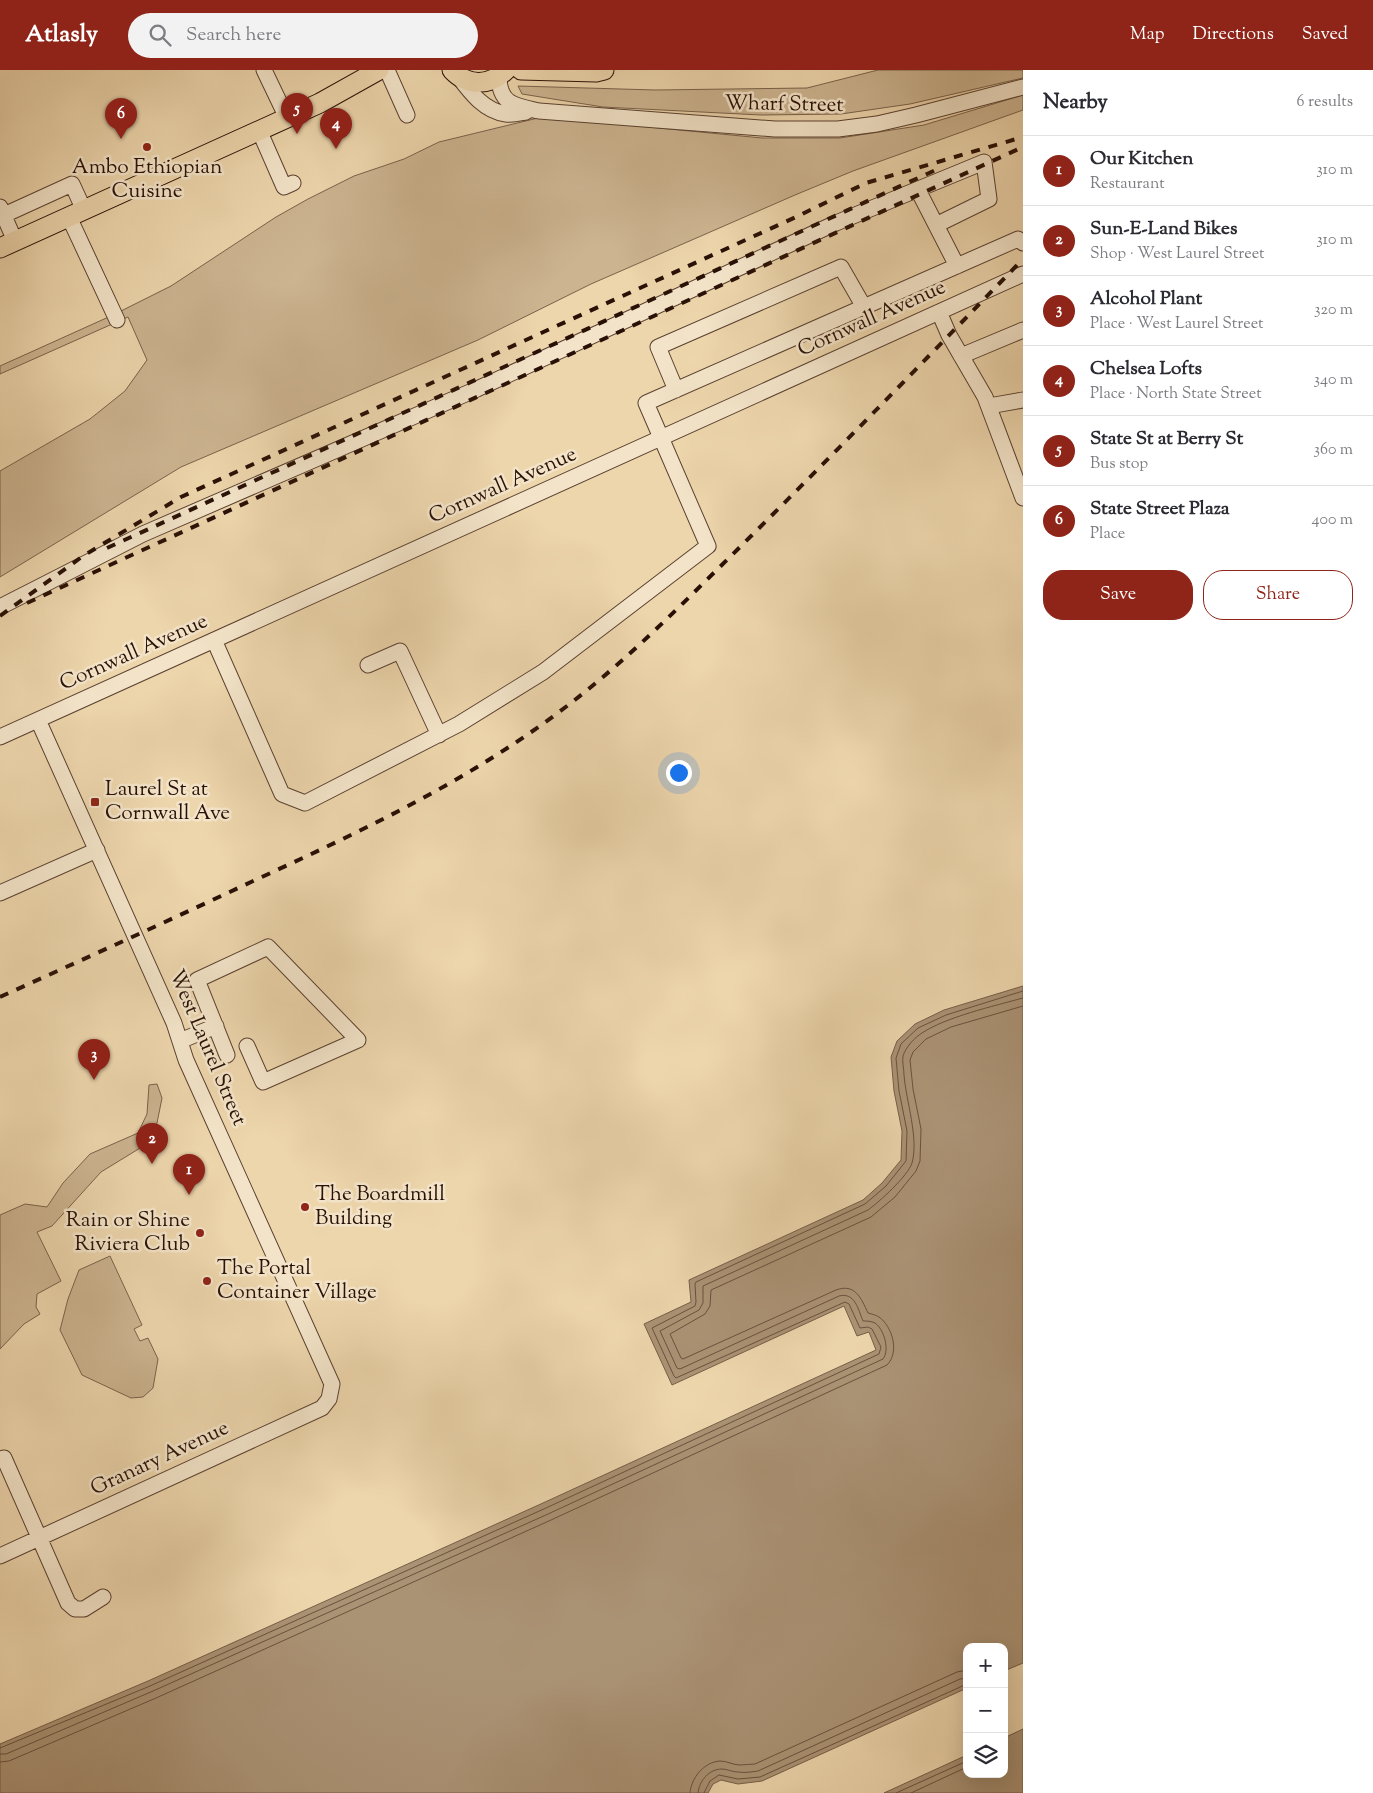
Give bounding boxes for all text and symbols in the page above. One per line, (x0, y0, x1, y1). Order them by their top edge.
search box (128, 13, 478, 58)
text: Atlasly (25, 18, 98, 52)
icon: search (146, 21, 174, 49)
text: Search here (186, 22, 281, 49)
text: Map (1130, 22, 1165, 48)
text: Directions (1193, 22, 1274, 48)
text: Saved (1302, 22, 1348, 48)
text: Nearby (1043, 88, 1108, 118)
street label: Wharf Street (724, 89, 844, 121)
text: 6 results (1297, 91, 1353, 114)
pin: 5 (281, 93, 313, 134)
pin: 6 (105, 98, 137, 139)
pin: 4 (320, 108, 352, 149)
marker: Ambo Ethiopian Cuisine (141, 141, 153, 153)
text: Our Kitchen (1090, 146, 1193, 173)
place label: Ambo Ethiopian Cuisine (72, 153, 222, 207)
text: 1 (1056, 159, 1062, 182)
text: 310 m (1316, 159, 1353, 182)
text: Restaurant (1090, 173, 1165, 196)
text: Sun-E-Land Bikes (1090, 216, 1237, 243)
text: 2 (1055, 229, 1063, 252)
text: 310 m (1316, 229, 1353, 252)
text: Shop · West Laurel Street (1090, 243, 1265, 266)
street label: Cornwall Avenue (793, 273, 951, 365)
text: Alcohol Plant (1090, 286, 1202, 313)
text: 3 (1056, 299, 1062, 322)
text: 320 m (1314, 299, 1353, 322)
text: Place · West Laurel Street (1090, 313, 1264, 336)
text: Chelsea Lofts (1090, 356, 1202, 383)
text: 4 (1055, 369, 1063, 392)
text: 340 m (1314, 369, 1353, 392)
text: Place · North State Street (1090, 383, 1262, 406)
text: State St at Berry St (1090, 426, 1243, 453)
text: 5 (1056, 439, 1062, 462)
text: 360 m (1314, 439, 1353, 462)
street label: Cornwall Avenue (424, 440, 582, 532)
text: Bus stop (1090, 453, 1148, 476)
text: State Street Plaza (1090, 496, 1230, 523)
text: 6 (1055, 509, 1063, 532)
text: 400 m (1312, 509, 1353, 532)
text: Place (1090, 523, 1125, 546)
button: Save (1043, 570, 1193, 620)
button: Share (1203, 570, 1353, 620)
street label: Cornwall Avenue (55, 607, 213, 699)
your location (666, 760, 692, 786)
place label: Laurel St at Cornwall Ave (105, 775, 230, 829)
marker: Laurel St at Cornwall Ave (89, 796, 101, 808)
street label: West Laurel Street (161, 965, 253, 1131)
pin: 3 (78, 1039, 110, 1080)
pin: 2 (136, 1123, 168, 1164)
pin: 1 (173, 1154, 205, 1195)
place label: The Boardmill Building (315, 1180, 445, 1234)
marker: The Boardmill Building (299, 1201, 311, 1213)
place label: Rain or Shine Riviera Club (66, 1206, 190, 1260)
marker: Rain or Shine Riviera Club (194, 1227, 206, 1239)
place label: The Portal Container Village (217, 1254, 377, 1308)
marker: The Portal Container Village (201, 1275, 213, 1287)
street label: Granary Avenue (86, 1414, 234, 1504)
map controls (963, 1643, 1008, 1778)
button: + (963, 1643, 1008, 1688)
button: − (963, 1688, 1008, 1733)
button: layers (963, 1733, 1008, 1778)

